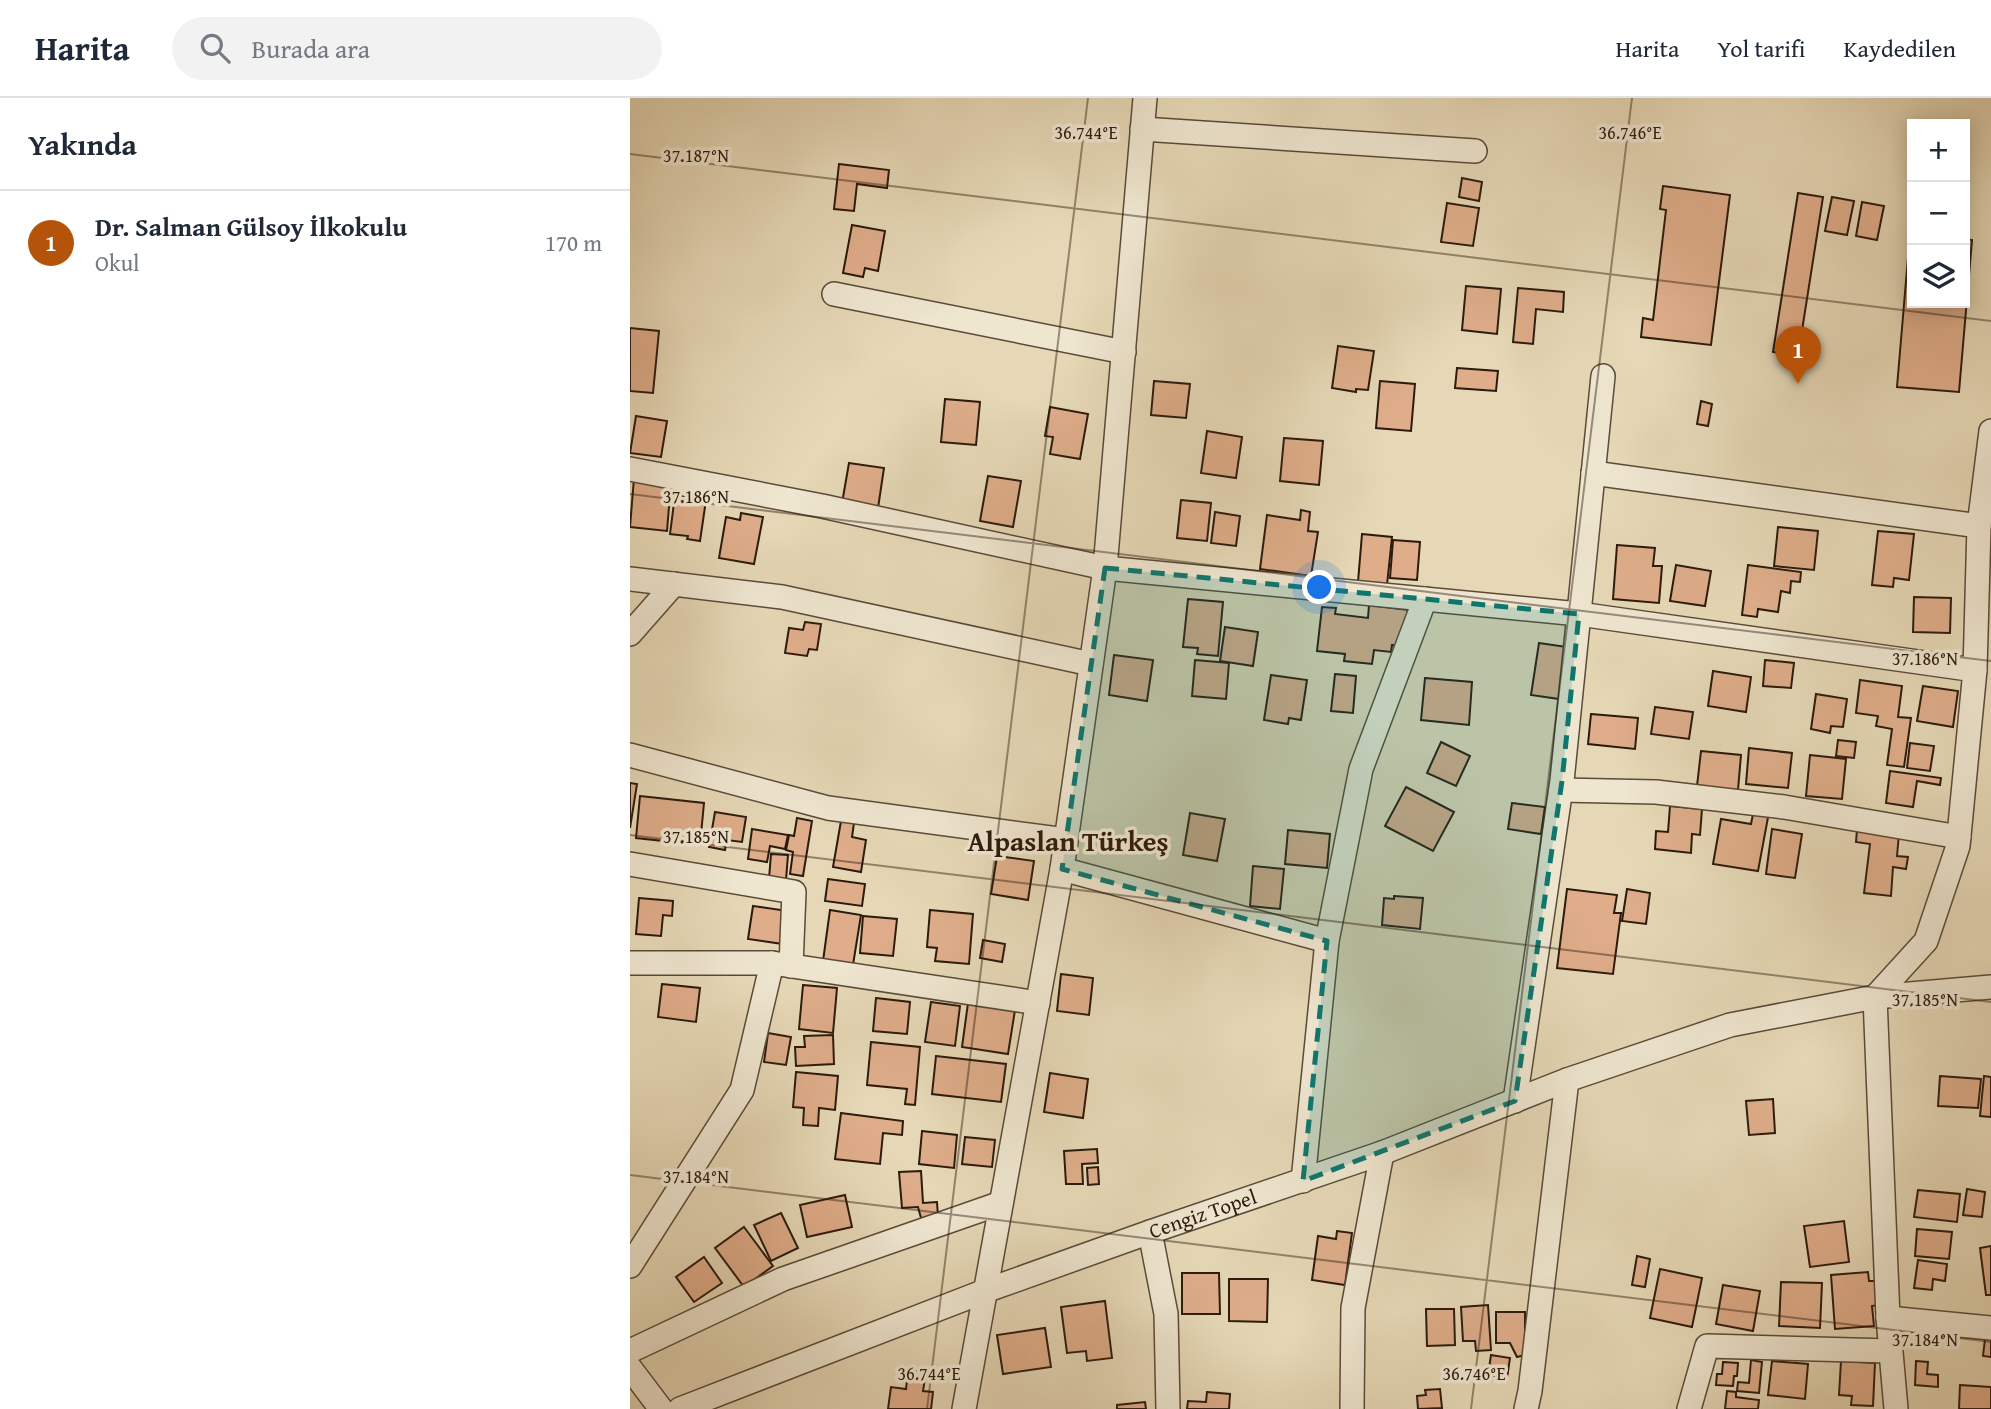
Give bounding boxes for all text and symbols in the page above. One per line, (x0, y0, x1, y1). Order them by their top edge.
search box (172, 17, 662, 80)
text: Harita (35, 24, 130, 72)
icon: search (196, 29, 234, 67)
text: Burada ara (252, 29, 370, 68)
text: Harita (1616, 31, 1679, 66)
text: Yol tarifi (1717, 31, 1805, 66)
text: Kaydedilen (1843, 31, 1956, 66)
text: 36.744°E (1054, 119, 1118, 146)
text: 36.746°E (1598, 119, 1662, 146)
map controls (1907, 119, 1970, 308)
button: + (1907, 119, 1970, 182)
text: Yakında (28, 122, 137, 166)
text: 37.187°N (663, 142, 729, 169)
button: − (1907, 182, 1970, 245)
text: Dr. Salman Gülsoy İlkokulu (95, 207, 407, 246)
text: 1 (45, 226, 57, 259)
text: 170 m (545, 226, 602, 259)
button: layers (1907, 245, 1970, 308)
text: Okul (95, 246, 140, 279)
pin: 1 (1775, 326, 1821, 384)
text: 37.186°N (663, 483, 729, 510)
your location (1302, 570, 1336, 604)
text: 37.186°N (1892, 645, 1958, 672)
district label: Alpaslan Türkeş (967, 820, 1169, 861)
text: 37.185°N (663, 823, 729, 850)
text: 37.185°N (1892, 986, 1958, 1013)
text: 37.184°N (663, 1163, 729, 1190)
street label: Cengiz Topel (1145, 1181, 1261, 1246)
text: 37.184°N (1892, 1326, 1958, 1353)
text: 36.744°E (897, 1360, 961, 1387)
text: 36.746°E (1442, 1360, 1506, 1387)

